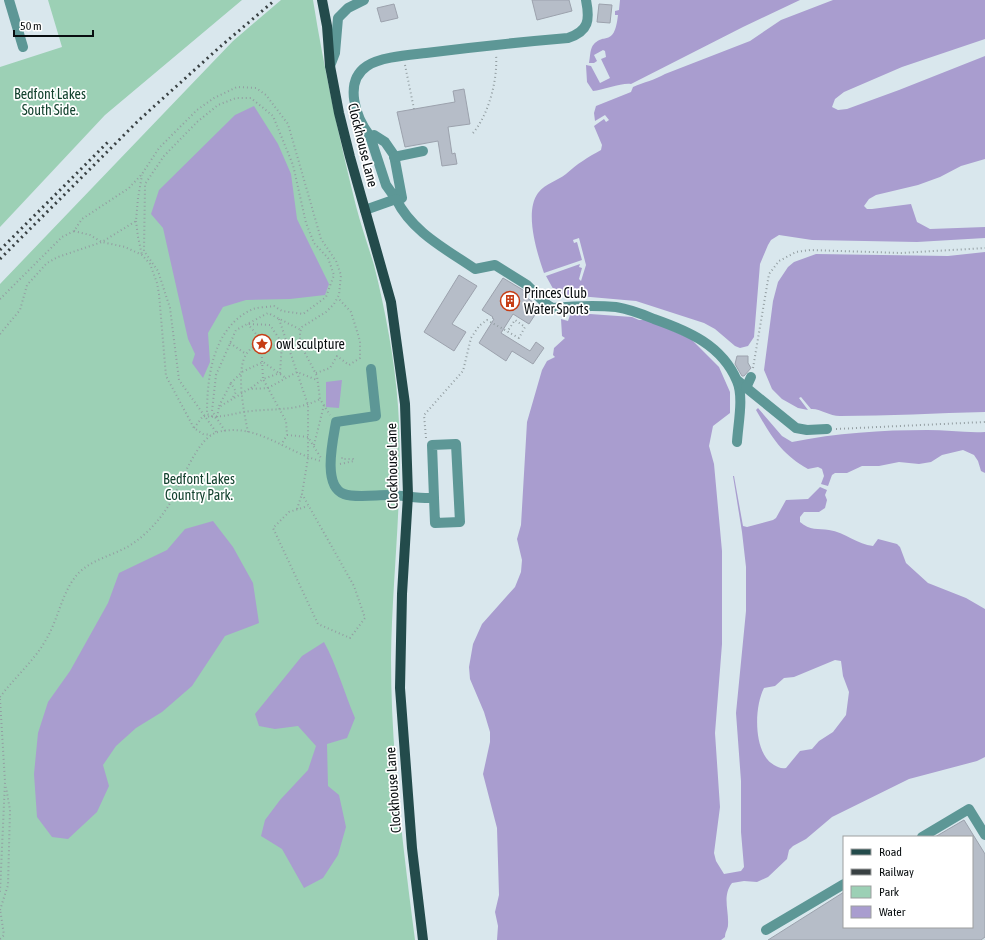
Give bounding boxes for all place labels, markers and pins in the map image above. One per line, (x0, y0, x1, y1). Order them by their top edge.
place label: Princes Club Water Sports (524, 285, 589, 317)
building icon: Princes Club Water Sports (499, 290, 521, 312)
place icon: owl sculpture (251, 333, 273, 355)
place label: owl sculpture (276, 336, 345, 352)

